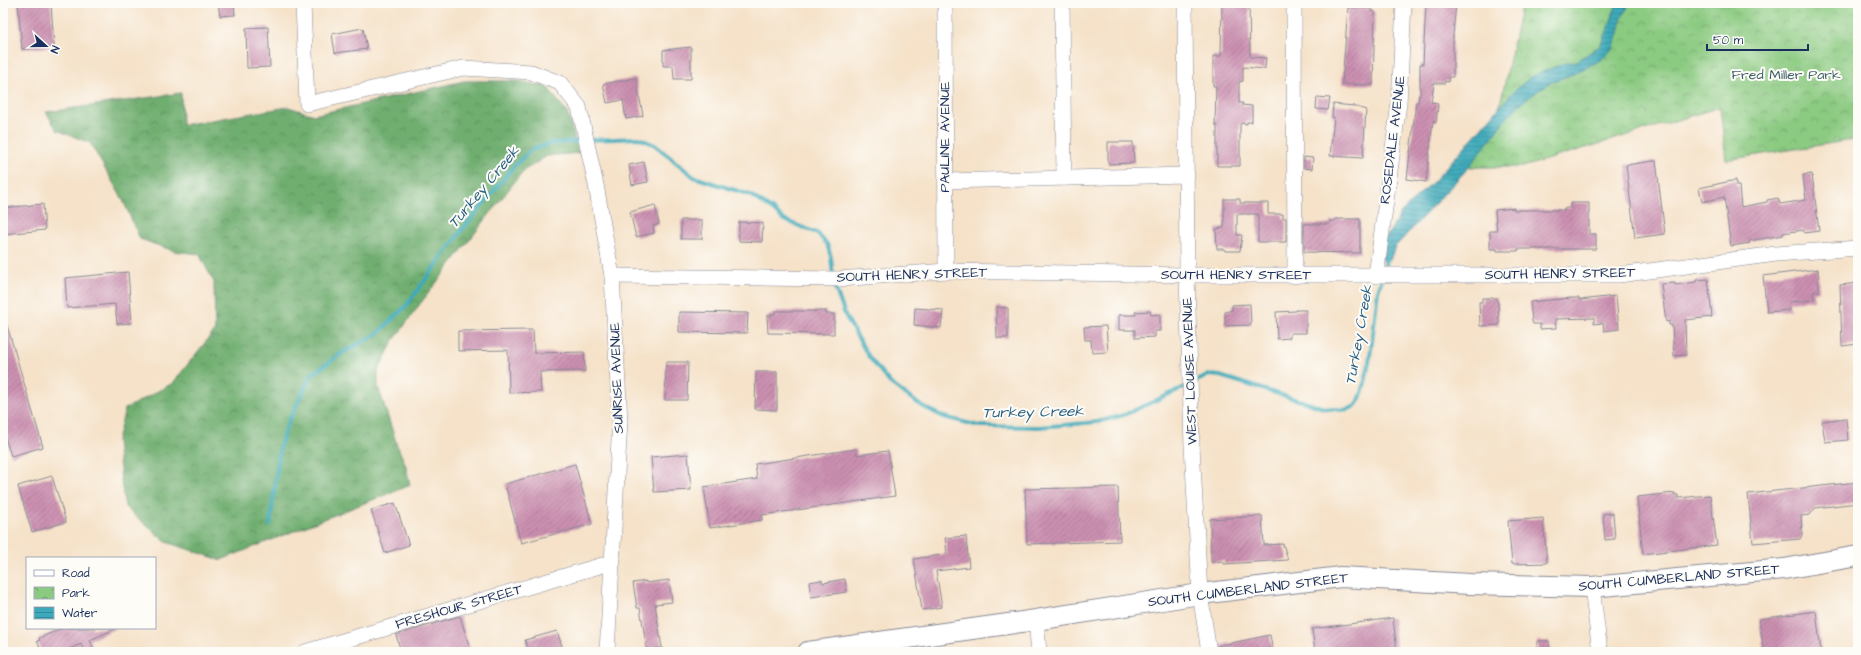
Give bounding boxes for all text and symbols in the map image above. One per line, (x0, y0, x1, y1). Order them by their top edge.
north arrow (26, 26, 66, 66)
scale bar (1707, 26, 1808, 52)
text: 50 m (1713, 32, 1744, 49)
text: N (47, 43, 63, 55)
park label: Fred Miller Park (1731, 65, 1841, 85)
street label: ROSEDALE AVENUE (1375, 74, 1411, 205)
street label: PAULINE AVENUE (935, 81, 955, 193)
water label: Turkey Creek (443, 141, 526, 233)
street label: SOUTH HENRY STREET (836, 262, 988, 288)
street label: SOUTH HENRY STREET (1485, 263, 1636, 285)
street label: SOUTH HENRY STREET (1161, 265, 1312, 285)
water label: Turkey Creek (1340, 283, 1379, 387)
street label: WEST LOUISE AVENUE (1177, 296, 1203, 445)
street label: SUNRISE AVENUE (605, 321, 629, 434)
water label: Turkey Creek (982, 401, 1085, 424)
legend (26, 557, 156, 629)
street label: SOUTH CUMBERLAND STREET (1578, 559, 1781, 597)
text: Road (62, 565, 90, 582)
street label: SOUTH CUMBERLAND STREET (1147, 568, 1350, 612)
street label: FRESHOUR STREET (393, 579, 525, 635)
text: Park (62, 585, 90, 602)
text: Water (62, 605, 98, 622)

